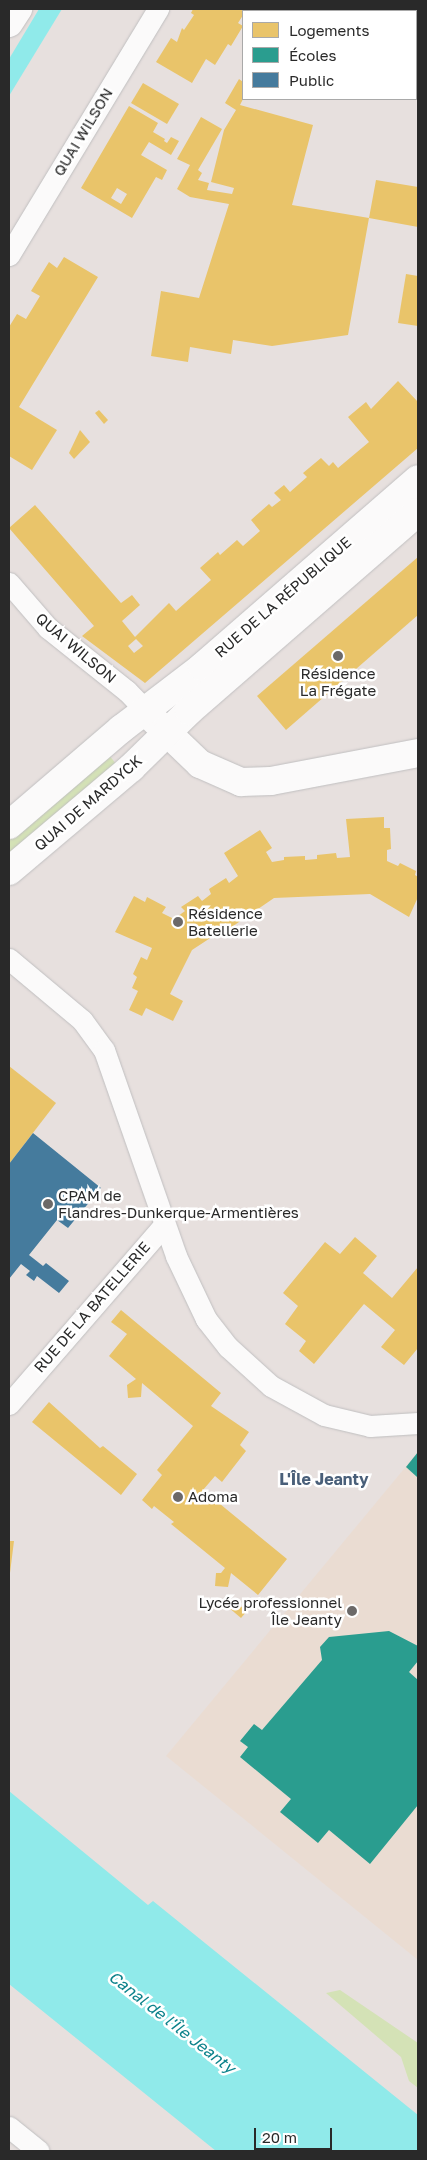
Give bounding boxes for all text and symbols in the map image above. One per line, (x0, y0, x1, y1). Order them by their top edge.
legend (242, 10, 417, 100)
text: Logements (289, 21, 369, 39)
text: Écoles (289, 46, 336, 64)
text: Public (289, 71, 334, 89)
street label: QUAI WILSON (50, 85, 116, 179)
street label: RUE DE LA RÉPUBLIQUE (211, 533, 355, 661)
street label: QUAI WILSON (32, 609, 120, 687)
marker: Résidence La Frégate (332, 650, 344, 662)
place label: Résidence La Frégate (300, 664, 376, 699)
street label: QUAI DE MARDYCK (31, 751, 145, 855)
place label: Résidence Batellerie (188, 904, 263, 939)
marker: Résidence Batellerie (172, 916, 184, 928)
place label: CPAM de Flandres-Dunkerque-Armentières (58, 1186, 299, 1221)
marker: CPAM de Flandres-Dunkerque-Armentières (42, 1198, 54, 1210)
street label: RUE DE LA BATELLERIE (30, 1238, 154, 1376)
district label: L'Île Jeanty (279, 1469, 369, 1489)
place label: Adoma (188, 1488, 238, 1506)
marker: Adoma (172, 1491, 184, 1503)
place label: Lycée professionnel Île Jeanty (199, 1593, 342, 1628)
marker: Lycée professionnel Île Jeanty (346, 1605, 358, 1617)
water label: Canal de l'Île Jeanty (105, 1967, 239, 2077)
scale bar (257, 2118, 334, 2150)
text: 20 m (262, 2128, 297, 2146)

